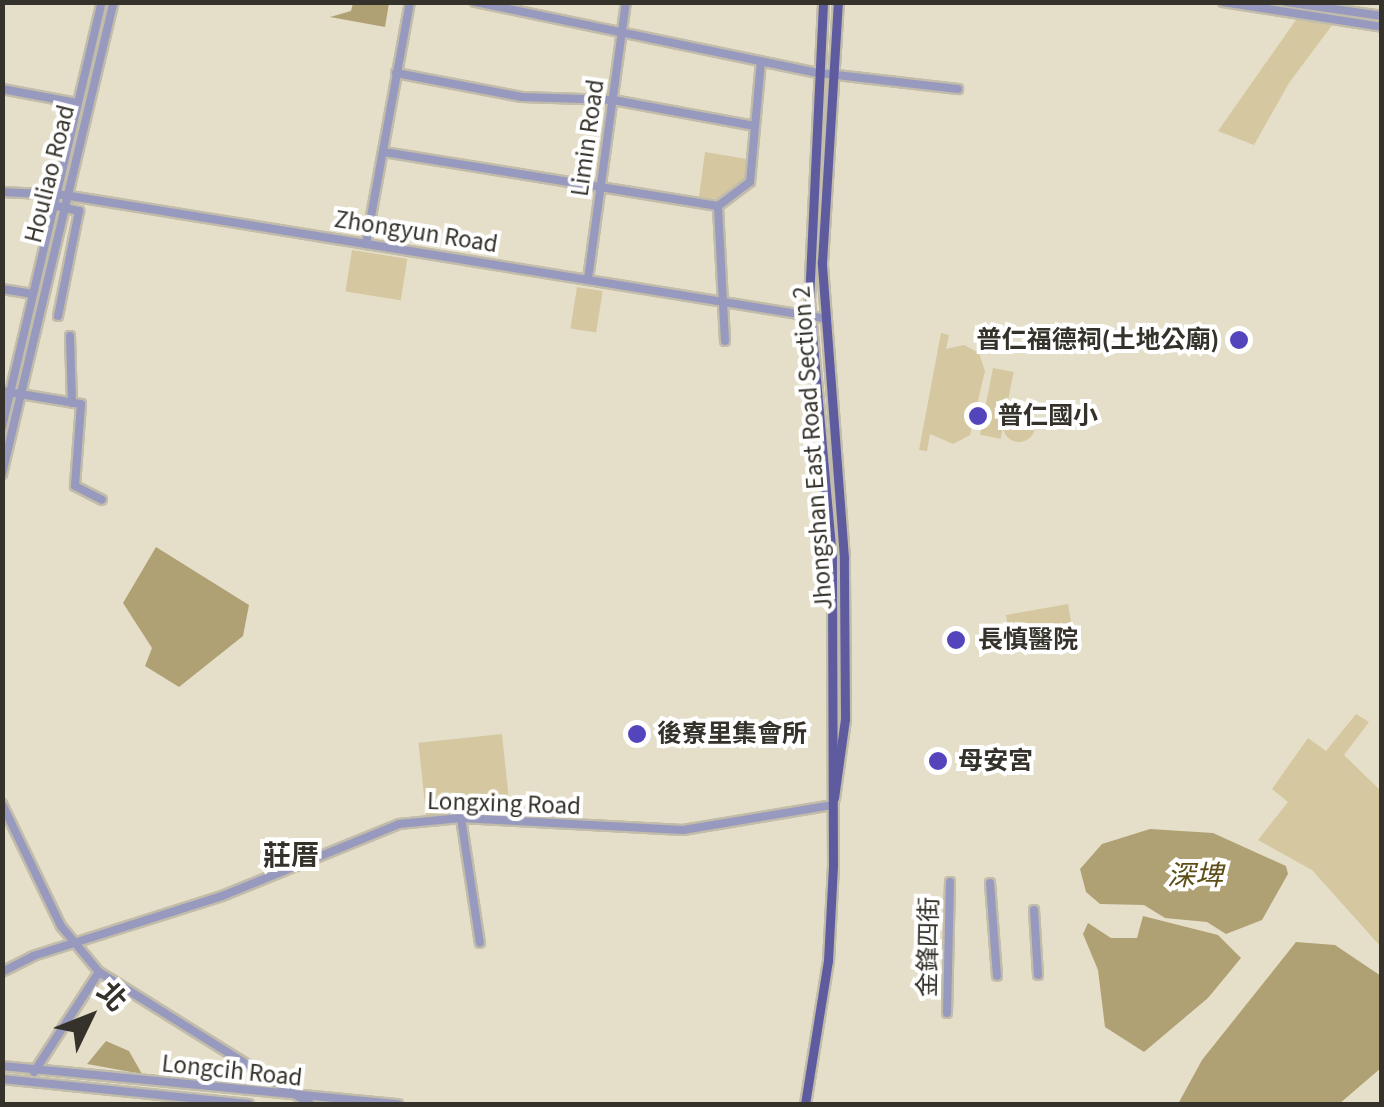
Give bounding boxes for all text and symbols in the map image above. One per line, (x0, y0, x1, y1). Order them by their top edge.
street label: Limin Road (565, 78, 611, 198)
street label: Houliao Road (18, 102, 82, 246)
street label: Zhongyun Road (332, 204, 500, 260)
street label: Jhongshan East Road Section 2 (787, 285, 839, 611)
place label: 普仁福德祠(土地公廟) (977, 325, 1219, 355)
marker: 普仁福德祠(土地公廟) (1228, 329, 1250, 351)
place label: 普仁國小 (998, 401, 1098, 431)
marker: 普仁國小 (967, 405, 989, 427)
place label: 長慎醫院 (978, 625, 1078, 655)
marker: 長慎醫院 (943, 627, 969, 653)
place label: 後寮里集會所 (657, 719, 807, 749)
marker: 後寮里集會所 (626, 723, 648, 745)
place label: 母安宮 (958, 746, 1033, 776)
marker: 母安宮 (927, 750, 949, 772)
street label: Longxing Road (427, 786, 581, 822)
district label: 莊厝 (263, 839, 319, 873)
water label: 深埤 (1167, 859, 1223, 893)
street label: 金鋒四街 (913, 897, 945, 997)
north arrow (40, 967, 140, 1067)
text: 北 (88, 973, 136, 1020)
street label: Longcih Road (160, 1049, 304, 1093)

